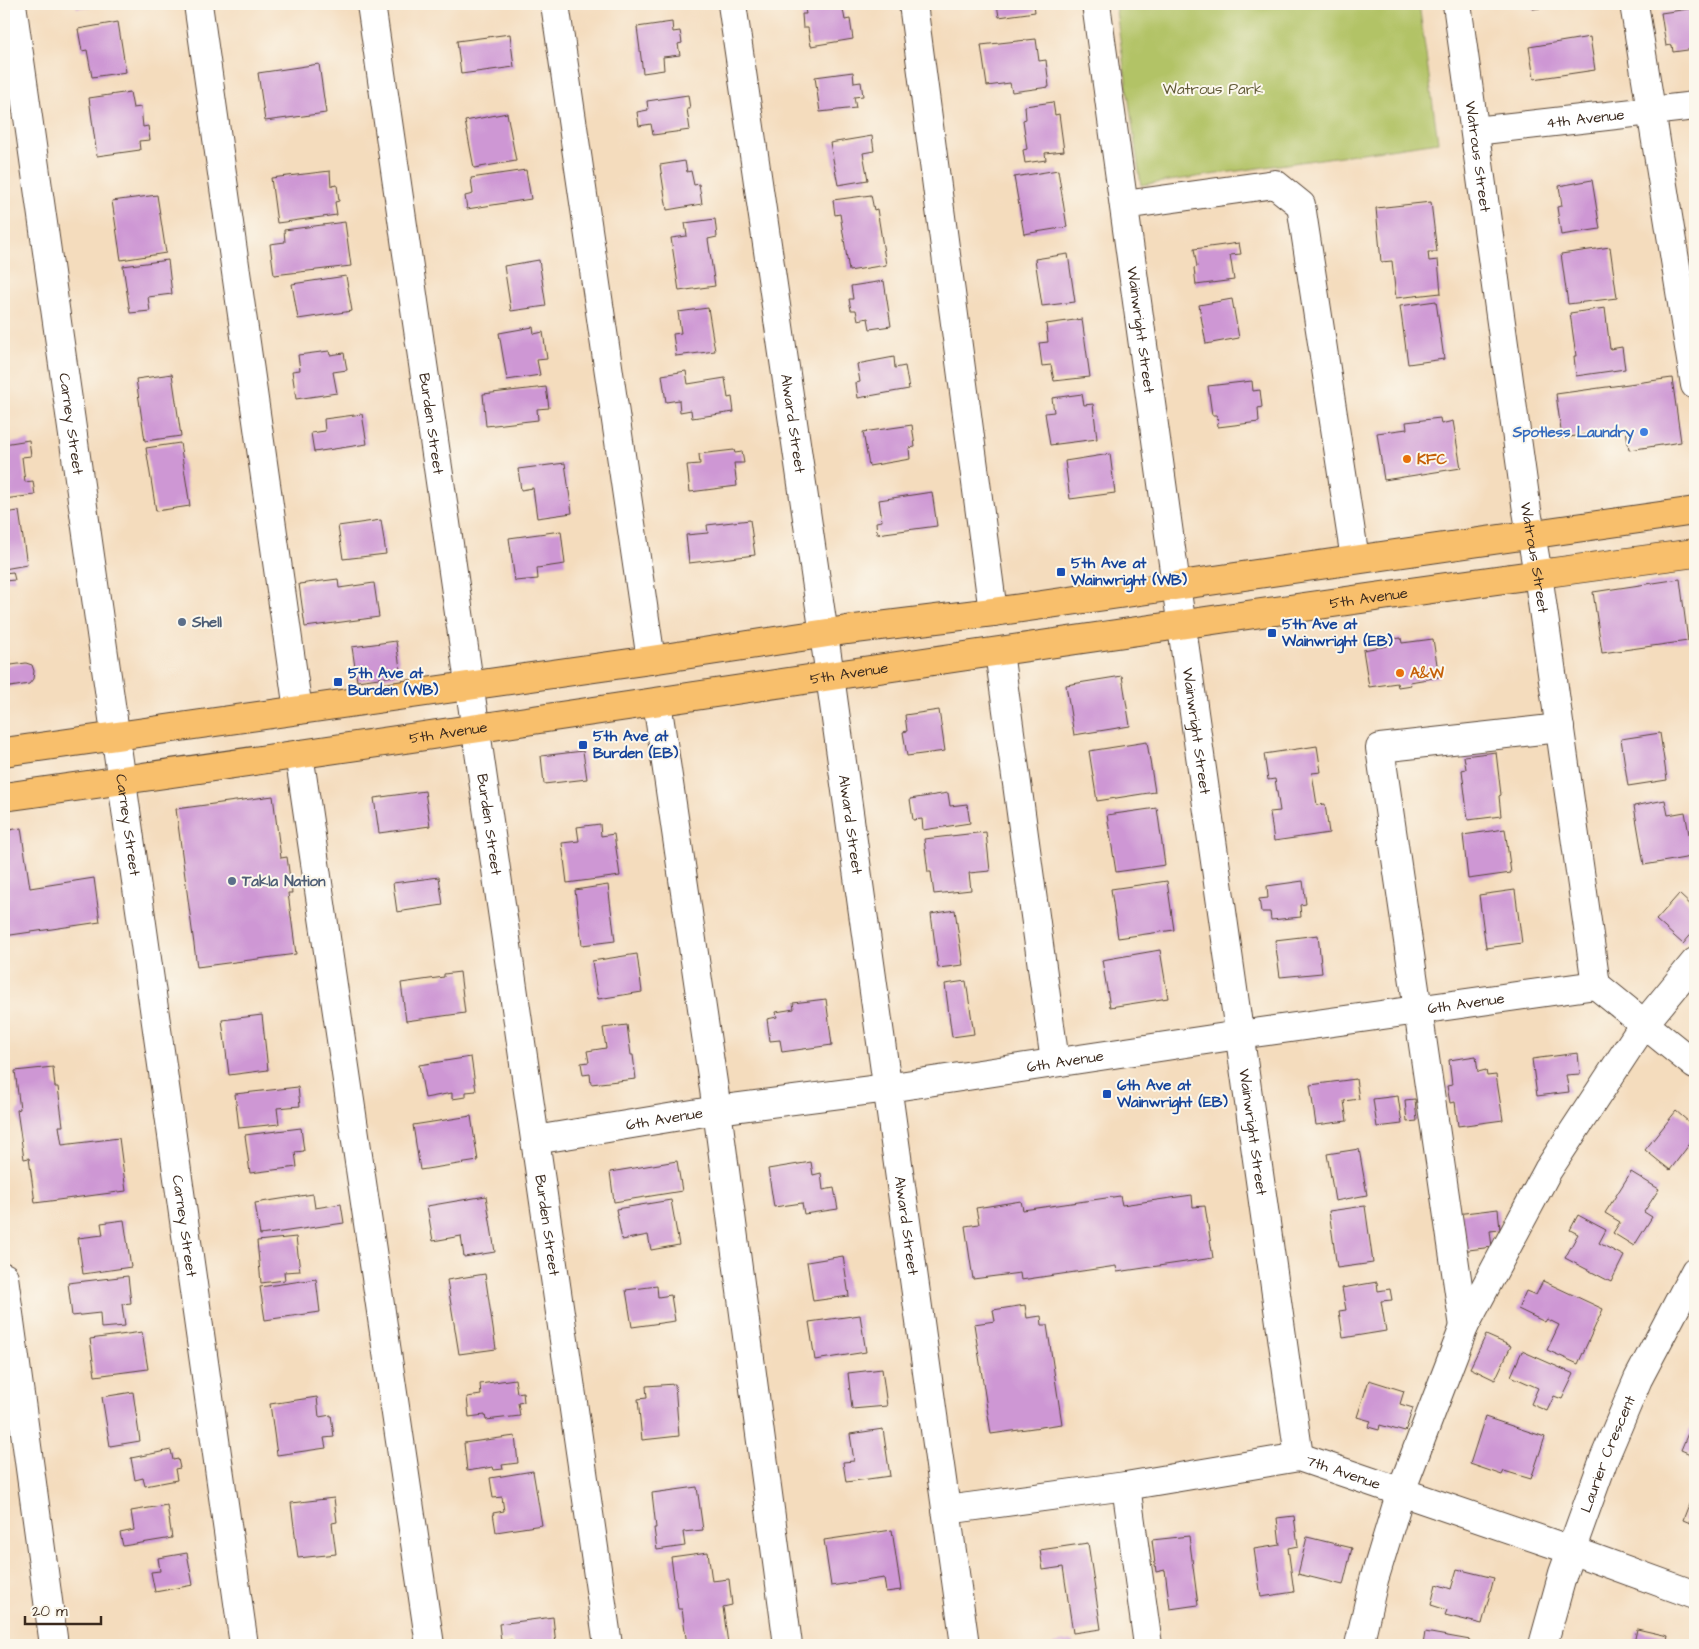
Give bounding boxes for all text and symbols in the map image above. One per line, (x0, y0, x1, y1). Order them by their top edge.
park label: Watrous Park (1163, 79, 1263, 100)
street label: Watrous Street (1460, 100, 1496, 213)
street label: 4th Avenue (1545, 104, 1625, 133)
street label: Wainwright Street (1122, 265, 1160, 395)
street label: Carney Street (54, 371, 89, 476)
street label: Burden Street (414, 372, 449, 476)
street label: Alward Street (776, 373, 811, 475)
place label: Spotless Laundry (1512, 422, 1635, 444)
marker: Spotless Laundry (1638, 426, 1650, 438)
place label: KFC (1417, 449, 1447, 470)
marker: KFC (1401, 453, 1413, 465)
street label: Watrous Street (1515, 501, 1554, 614)
place label: 5th Ave at Wainwright (WB) (1070, 553, 1188, 593)
marker: 5th Ave at Wainwright (WB) (1055, 566, 1067, 578)
street label: 5th Avenue (1328, 582, 1409, 614)
place label: Shell (191, 612, 223, 633)
place label: 5th Ave at Wainwright (EB) (1281, 614, 1393, 654)
marker: Shell (176, 616, 188, 628)
marker: 5th Ave at Wainwright (EB) (1266, 627, 1278, 639)
street label: 5th Avenue (808, 657, 890, 689)
place label: 5th Ave at Burden (WB) (348, 663, 439, 701)
place label: A&W (1410, 663, 1445, 684)
street label: Wainwright Street (1177, 666, 1216, 796)
marker: A&W (1394, 667, 1406, 679)
marker: 5th Ave at Burden (WB) (332, 676, 344, 688)
street label: 5th Avenue (408, 716, 489, 749)
place label: 5th Ave at Burden (EB) (593, 726, 679, 764)
marker: 5th Ave at Burden (EB) (577, 739, 589, 751)
street label: Carney Street (110, 772, 146, 877)
street label: Burden Street (472, 772, 507, 877)
street label: Alward Street (833, 773, 868, 875)
place label: Takla Nation (241, 871, 326, 892)
marker: Takla Nation (226, 875, 238, 887)
street label: 6th Avenue (1426, 987, 1506, 1019)
street label: 6th Avenue (1025, 1045, 1105, 1077)
street label: Wainwright Street (1234, 1067, 1272, 1197)
place label: 6th Ave at Wainwright (EB) (1116, 1075, 1228, 1115)
marker: 6th Ave at Wainwright (EB) (1101, 1088, 1113, 1100)
street label: 6th Avenue (624, 1102, 704, 1135)
street label: Burden Street (530, 1173, 565, 1277)
street label: Carney Street (167, 1174, 202, 1278)
street label: Alward Street (889, 1175, 924, 1277)
street label: Laurier Crescent (1575, 1392, 1640, 1515)
street label: 7th Avenue (1303, 1450, 1384, 1495)
scale bar (25, 1594, 101, 1626)
text: 20 m (32, 1601, 68, 1622)

